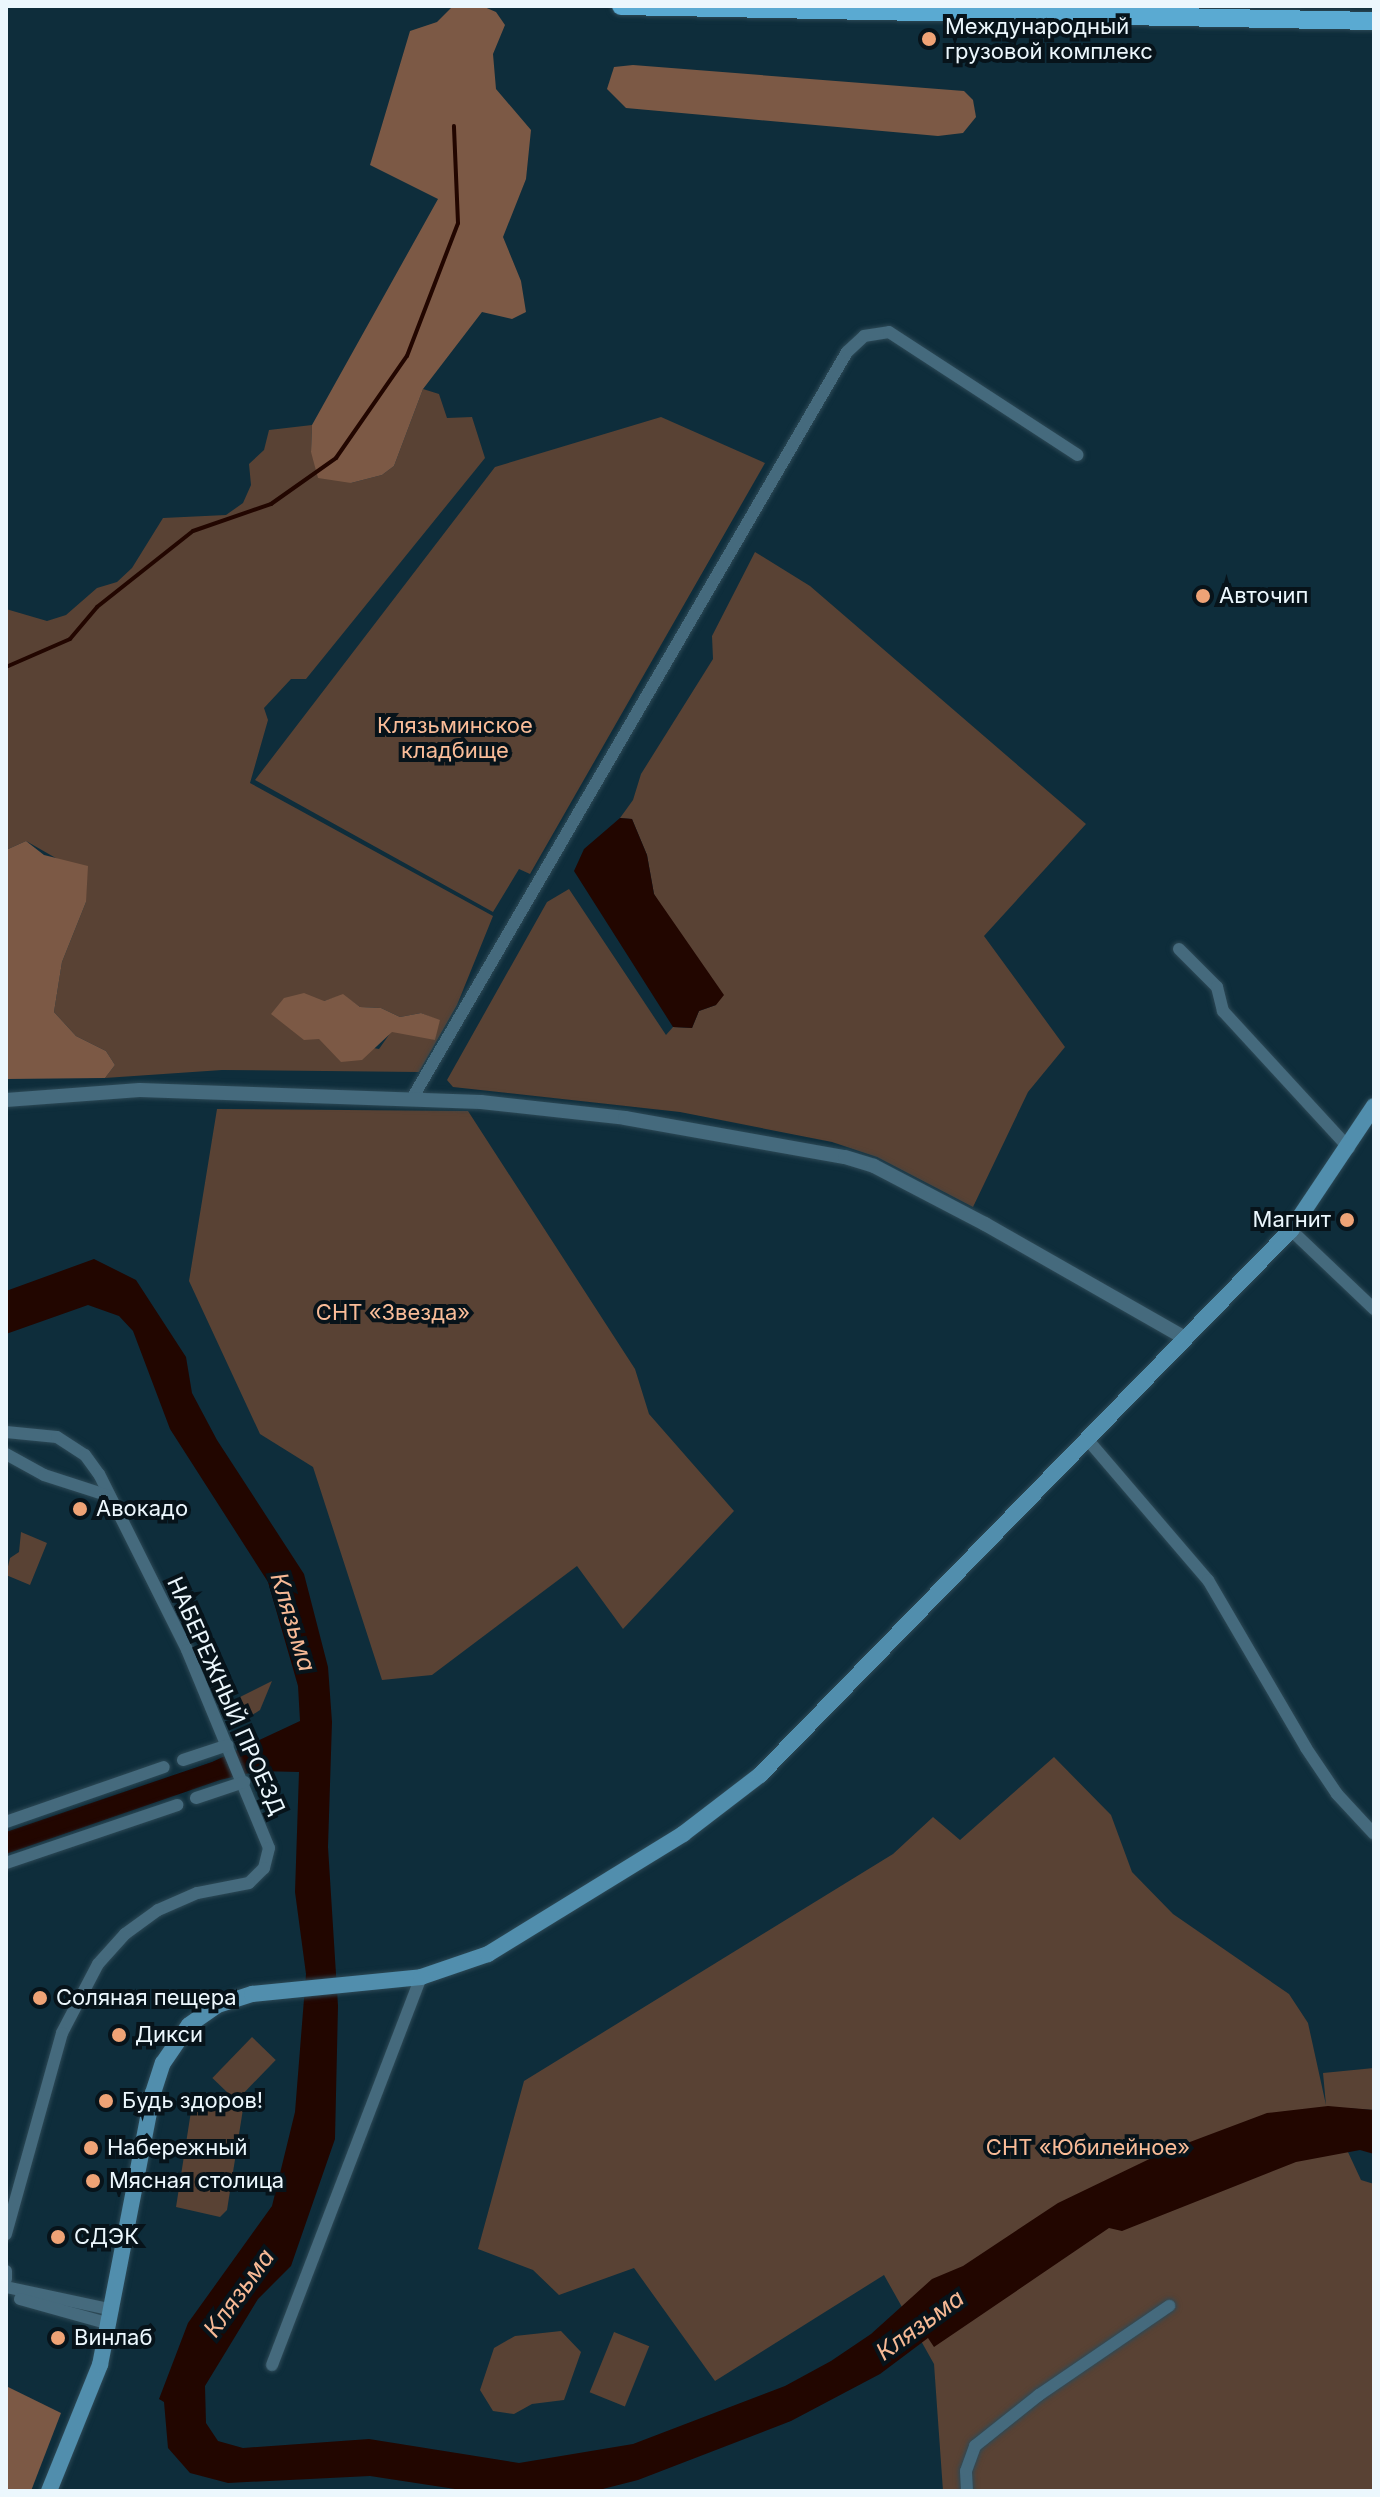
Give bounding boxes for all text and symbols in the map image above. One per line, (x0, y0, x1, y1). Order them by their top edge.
place label: Международный грузовой комплекс (945, 13, 1153, 64)
marker: Международный грузовой комплекс (920, 30, 938, 48)
place label: Авточип (1219, 583, 1309, 609)
marker: Авточип (1194, 587, 1212, 605)
park label: Клязьминское кладбище (377, 712, 533, 764)
place label: Магнит (1253, 1207, 1331, 1233)
marker: Магнит (1338, 1211, 1356, 1229)
park label: СНТ «Звезда» (316, 1300, 470, 1326)
place label: Авокадо (96, 1496, 188, 1522)
marker: Авокадо (71, 1500, 89, 1518)
water label: Клязьма (264, 1569, 322, 1675)
street label: НАБЕРЕЖНЫЙ ПРОЕЗД (161, 1573, 291, 1819)
place label: Соляная пещера (56, 1985, 237, 2011)
marker: Соляная пещера (31, 1989, 49, 2007)
place label: Дикси (135, 2022, 203, 2048)
marker: Дикси (110, 2026, 128, 2044)
place label: Будь здоров! (122, 2088, 263, 2114)
marker: Будь здоров! (97, 2092, 115, 2110)
place label: Набережный (107, 2135, 247, 2161)
park label: СНТ «Юбилейное» (986, 2135, 1190, 2161)
marker: Набережный (82, 2139, 100, 2157)
place label: Мясная столица (109, 2168, 284, 2194)
marker: Мясная столица (84, 2172, 102, 2190)
place label: СДЭК (74, 2224, 139, 2250)
marker: СДЭК (49, 2228, 67, 2246)
water label: Клязьма (197, 2243, 281, 2343)
water label: Клязьма (870, 2283, 970, 2367)
place label: Винлаб (74, 2325, 152, 2351)
marker: Винлаб (49, 2329, 67, 2347)

